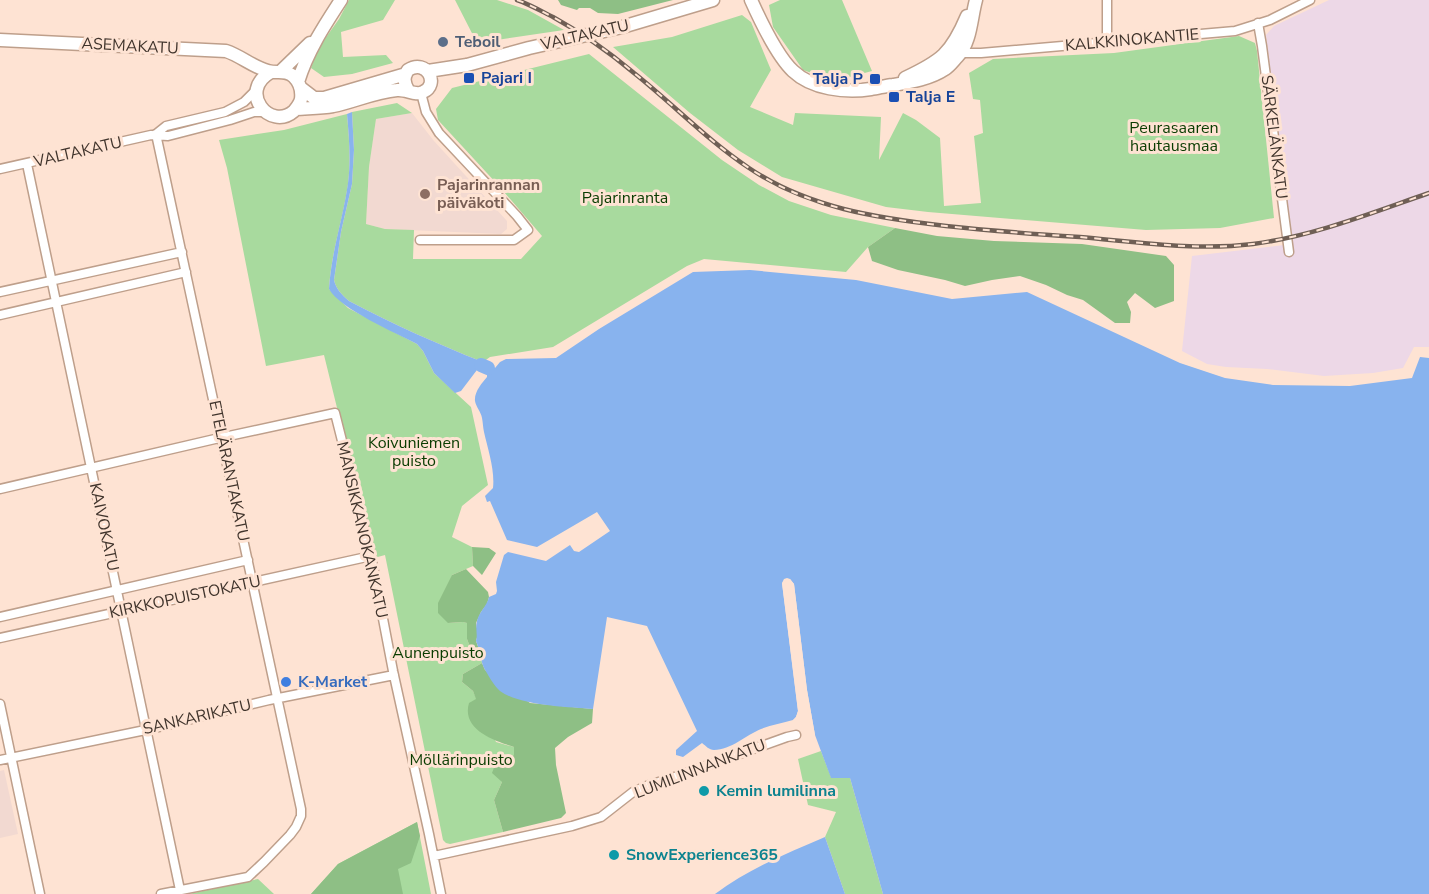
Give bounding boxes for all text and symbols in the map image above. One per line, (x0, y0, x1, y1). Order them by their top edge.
street label: VALTAKATU (538, 14, 631, 56)
street label: KALKKINOKANTIE (1064, 23, 1200, 57)
place label: Teboil (455, 31, 500, 53)
street label: ASEMAKATU (81, 32, 179, 60)
marker: Teboil (436, 35, 450, 49)
place label: Pajari I (481, 67, 532, 89)
place label: Talja P (813, 68, 863, 90)
marker: Pajari I (462, 71, 476, 85)
marker: Talja P (868, 72, 882, 86)
street label: SÄRKELÄNKATU (1255, 74, 1293, 200)
place label: Talja E (906, 86, 955, 108)
marker: Talja E (887, 90, 901, 104)
park label: Peurasaaren hautausmaa (1129, 117, 1219, 157)
street label: VALTAKATU (31, 131, 124, 173)
place label: Pajarinrannan päiväkoti (437, 174, 540, 214)
marker: Pajarinrannan päiväkoti (418, 187, 432, 201)
park label: Pajarinranta (582, 187, 668, 209)
street label: ETELÄRANTAKATU (203, 399, 255, 543)
park label: Koivuniemen puisto (368, 432, 460, 472)
street label: MANSIKKANOKANKATU (331, 439, 393, 621)
street label: KAIVOKATU (84, 481, 124, 573)
street label: KIRKKOPUISTOKATU (107, 570, 263, 624)
park label: Aunenpuisto (392, 642, 484, 664)
place label: K-Market (298, 671, 368, 693)
marker: K-Market (279, 675, 293, 689)
street label: SANKARIKATU (141, 694, 253, 740)
street label: LUMILINNANKATU (631, 734, 769, 804)
park label: Möllärinpuisto (409, 749, 513, 771)
place label: Kemin lumilinna (716, 780, 836, 802)
marker: Kemin lumilinna (697, 784, 711, 798)
place label: SnowExperience365 (626, 844, 778, 866)
marker: SnowExperience365 (607, 848, 621, 862)

